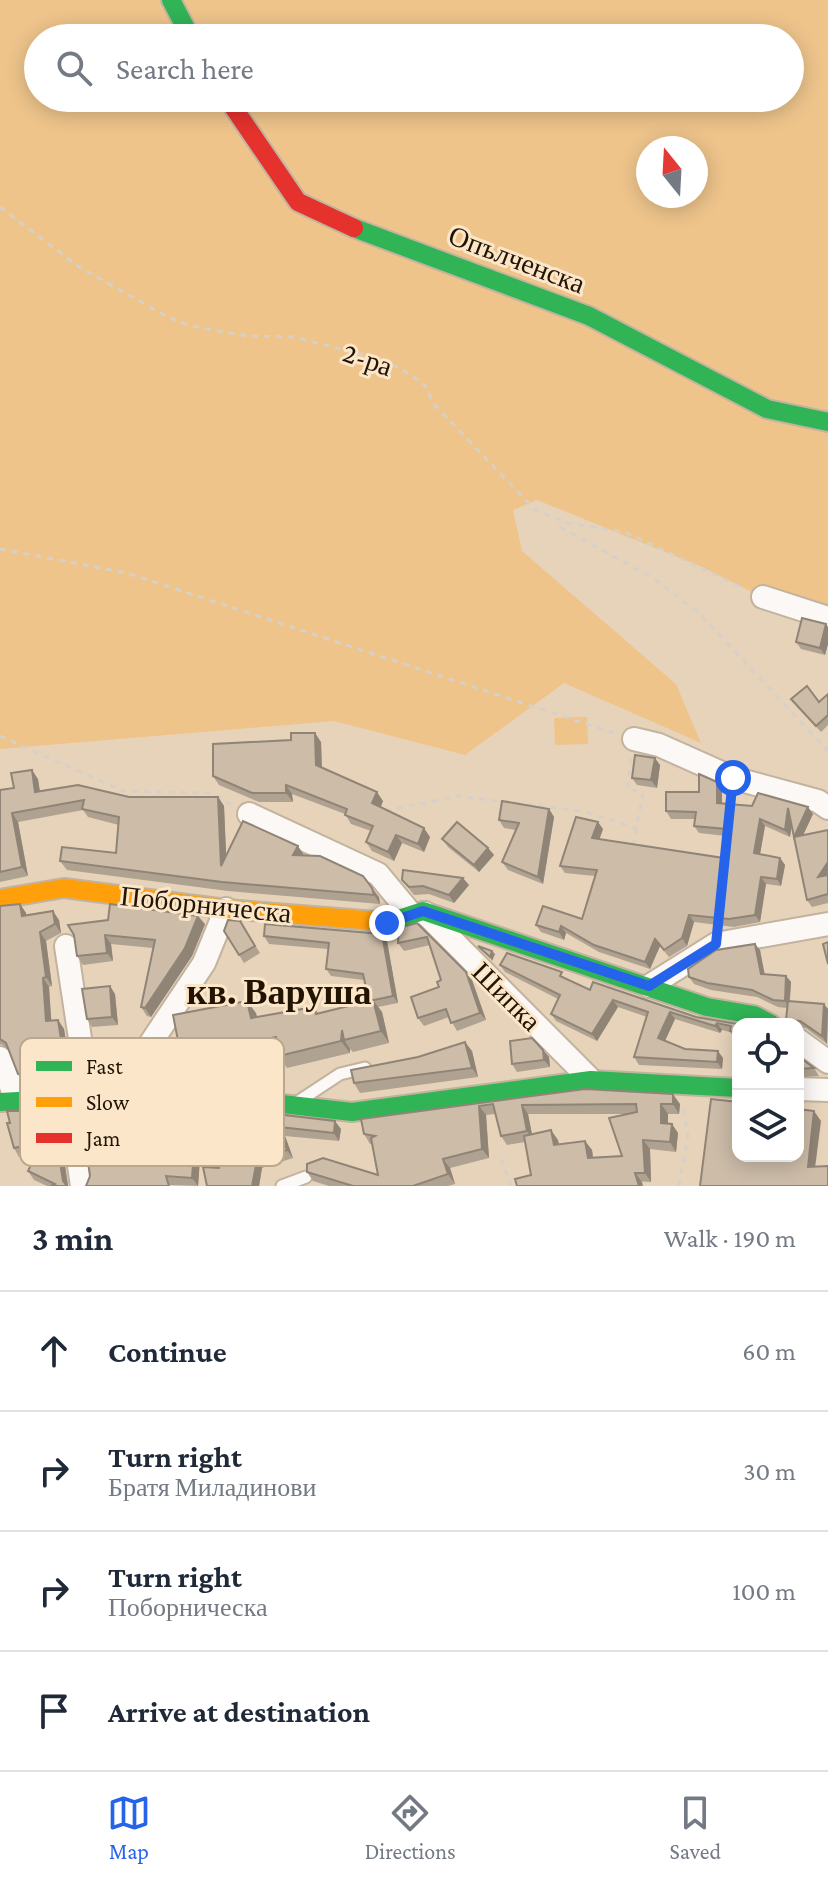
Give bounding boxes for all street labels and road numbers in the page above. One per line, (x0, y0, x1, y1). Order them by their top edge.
street label: Опълченска (444, 219, 590, 300)
street label: 2-ра (339, 337, 397, 382)
street label: Поборническа (119, 880, 294, 929)
street label: Шипка (466, 956, 548, 1037)

